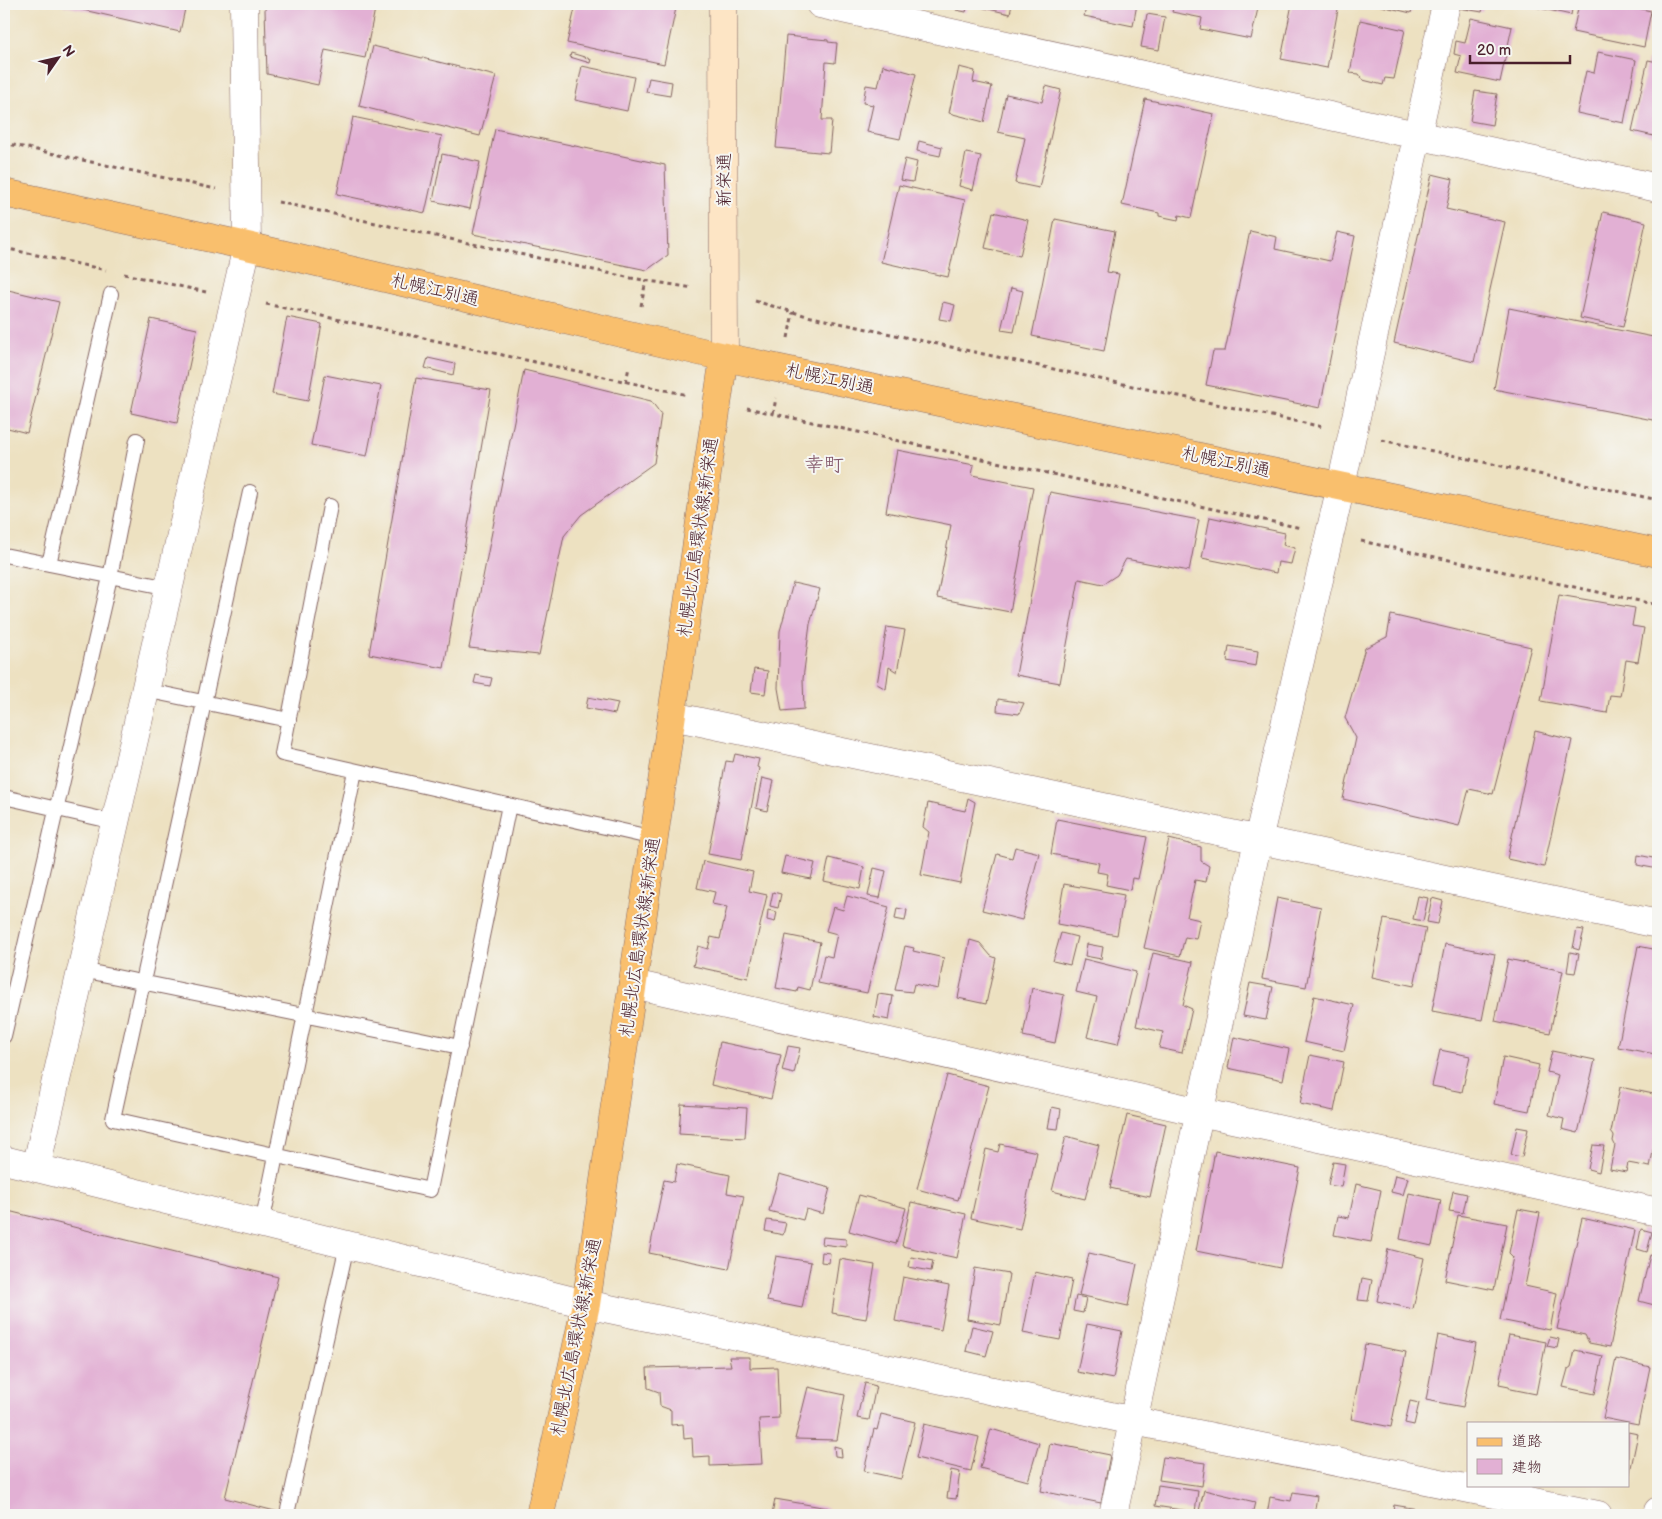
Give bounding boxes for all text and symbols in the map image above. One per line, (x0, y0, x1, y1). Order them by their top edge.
north arrow (32, 32, 82, 82)
scale bar (1470, 32, 1570, 64)
text: 20 m (1477, 41, 1511, 60)
text: N (58, 42, 78, 60)
street label: 新栄通 (714, 153, 735, 207)
street label: 札幌江別通 (389, 270, 481, 310)
street label: 札幌江別通 (784, 359, 876, 399)
street label: 札幌北広島環状線;新栄通 (674, 436, 722, 638)
street label: 札幌江別通 (1180, 442, 1272, 482)
district label: 幸町 (804, 453, 844, 477)
street label: 札幌北広島環状線;新栄通 (616, 836, 664, 1038)
street label: 札幌北広島環状線;新栄通 (546, 1236, 606, 1438)
legend (1467, 1422, 1630, 1486)
text: 道路 (1512, 1432, 1542, 1451)
text: 建物 (1512, 1458, 1542, 1477)

